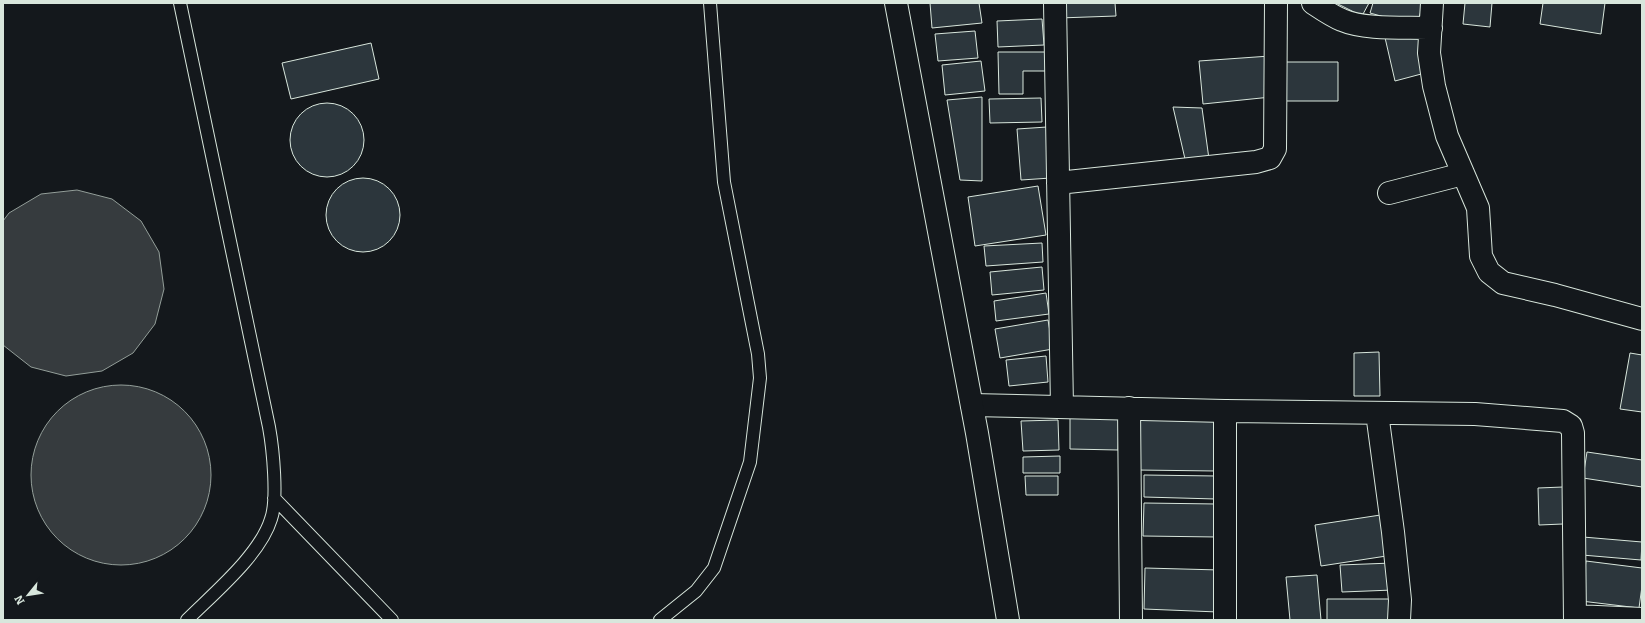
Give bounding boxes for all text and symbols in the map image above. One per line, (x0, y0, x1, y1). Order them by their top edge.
north arrow (8, 575, 48, 615)
text: N (12, 592, 28, 607)

